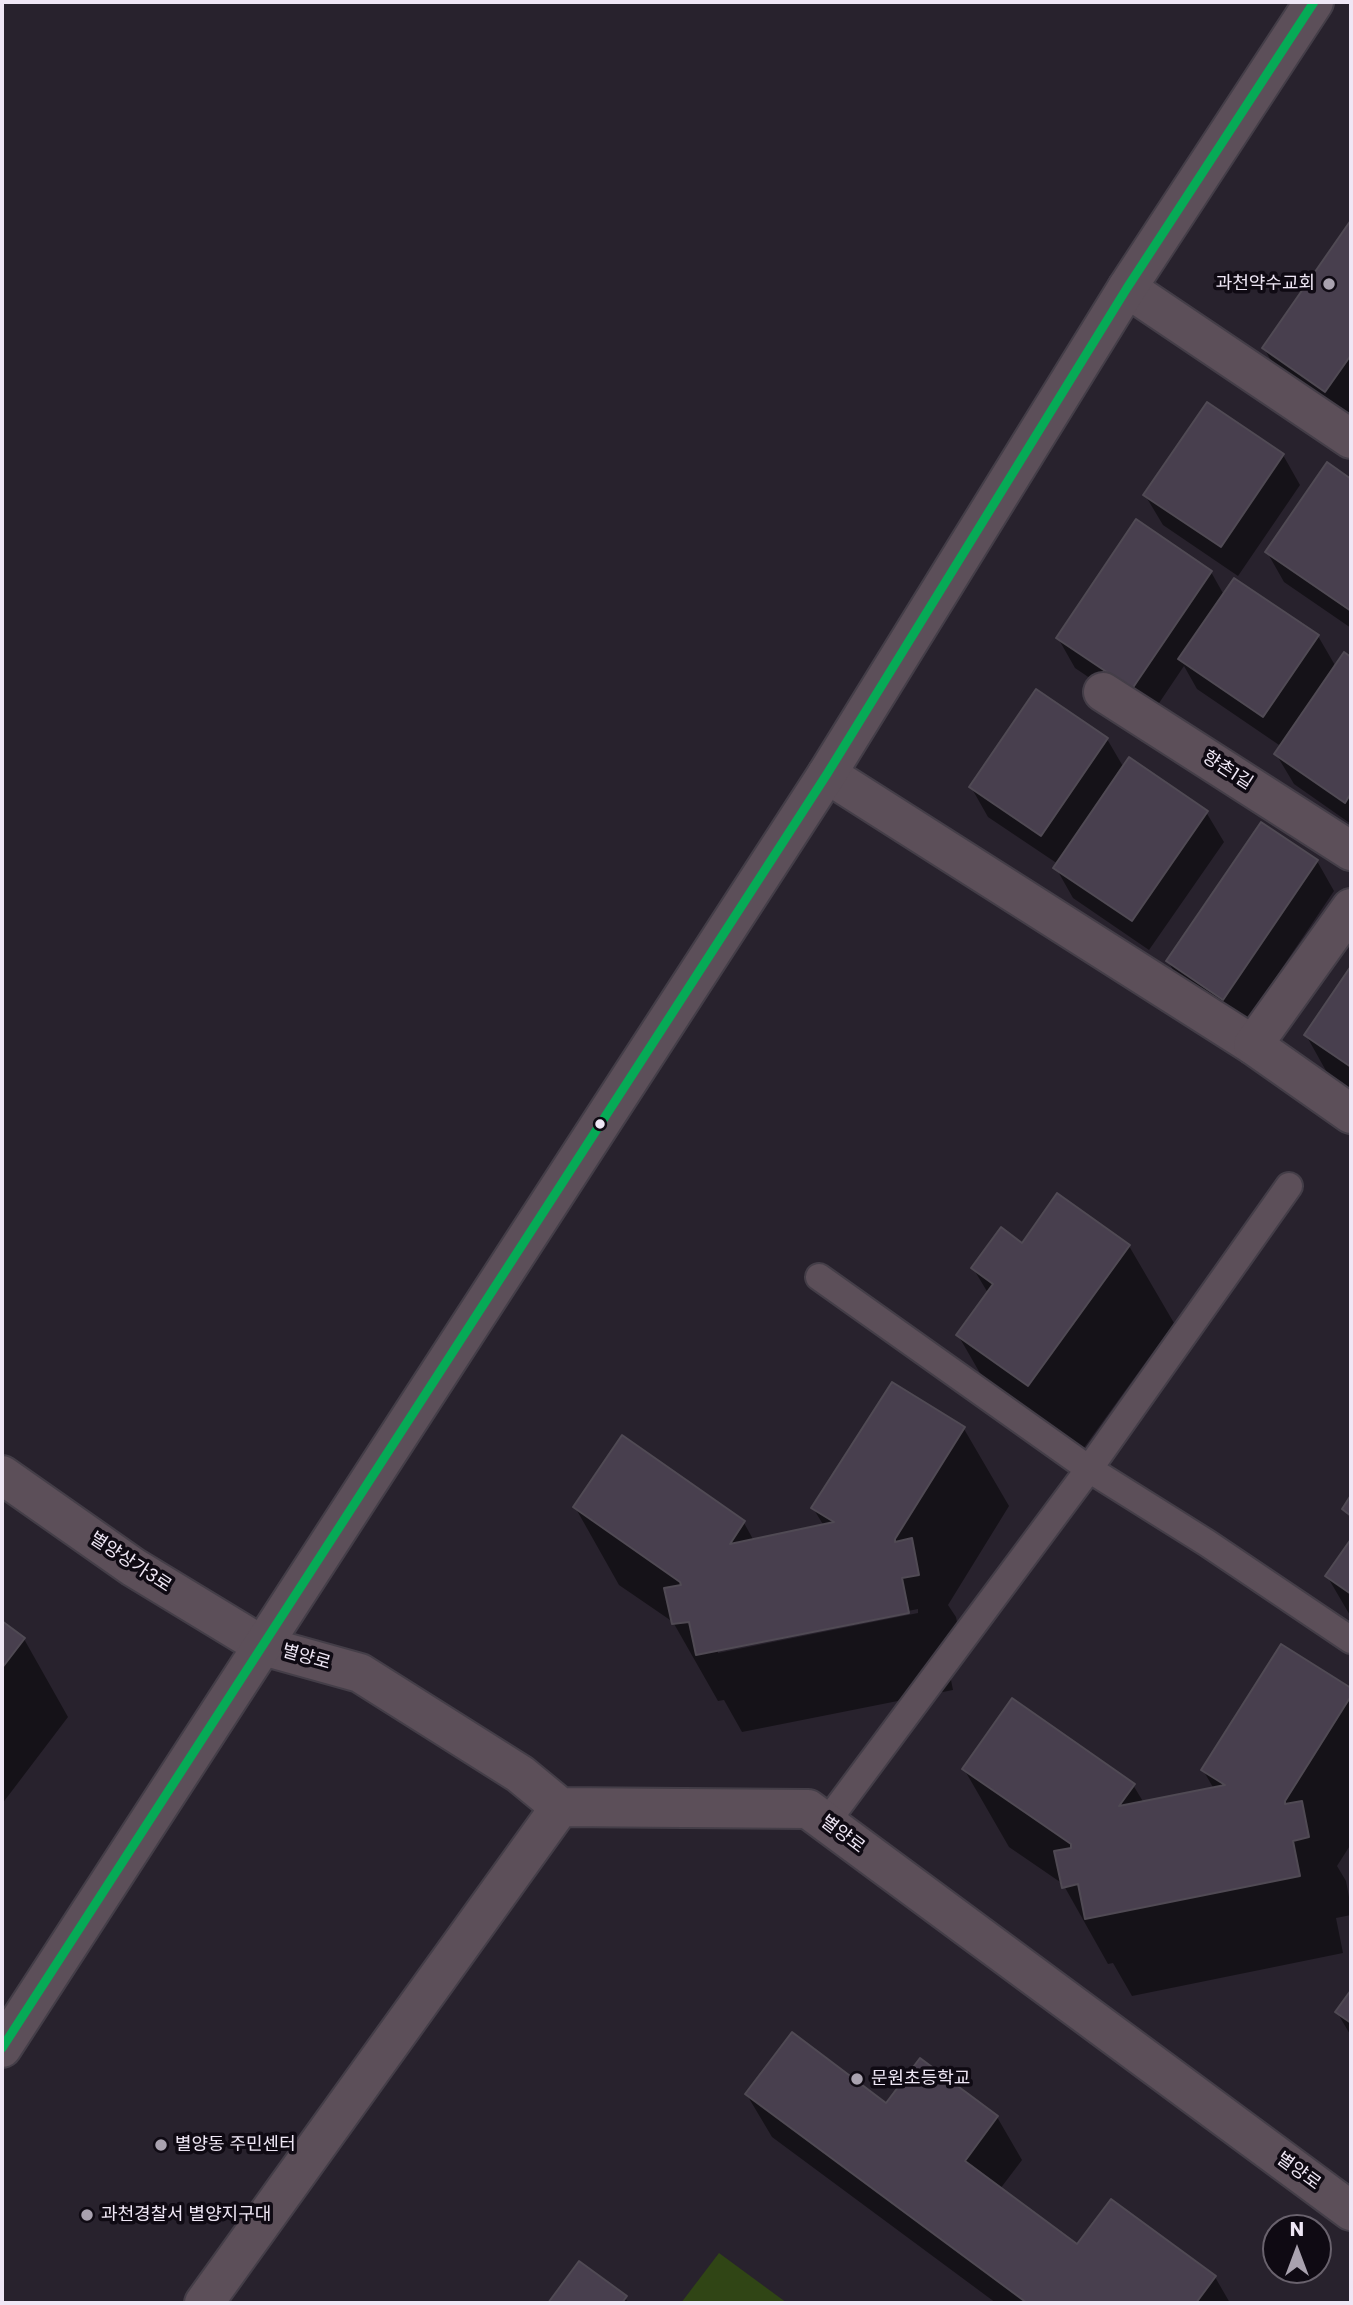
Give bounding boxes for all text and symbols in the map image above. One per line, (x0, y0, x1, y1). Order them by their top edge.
place label: 과천약수교회 (1216, 273, 1315, 295)
marker: 과천약수교회 (1321, 276, 1337, 292)
street label: 향촌1길 (1198, 747, 1256, 795)
unlabelled marker (593, 1117, 607, 1131)
street label: 별양상가3로 (85, 1529, 175, 1597)
street label: 별양로 (279, 1641, 333, 1675)
street label: 별양로 (816, 1811, 868, 1859)
place label: 문원초등학교 (871, 2068, 970, 2090)
marker: 문원초등학교 (849, 2071, 865, 2087)
place label: 별양동 주민센터 (175, 2134, 296, 2156)
marker: 별양동 주민센터 (153, 2137, 169, 2153)
street label: 별양로 (1272, 2149, 1324, 2195)
place label: 과천경찰서 별양지구대 (101, 2204, 271, 2226)
marker: 과천경찰서 별양지구대 (79, 2207, 95, 2223)
north arrow (1262, 2214, 1332, 2284)
text: N (1290, 2216, 1304, 2243)

